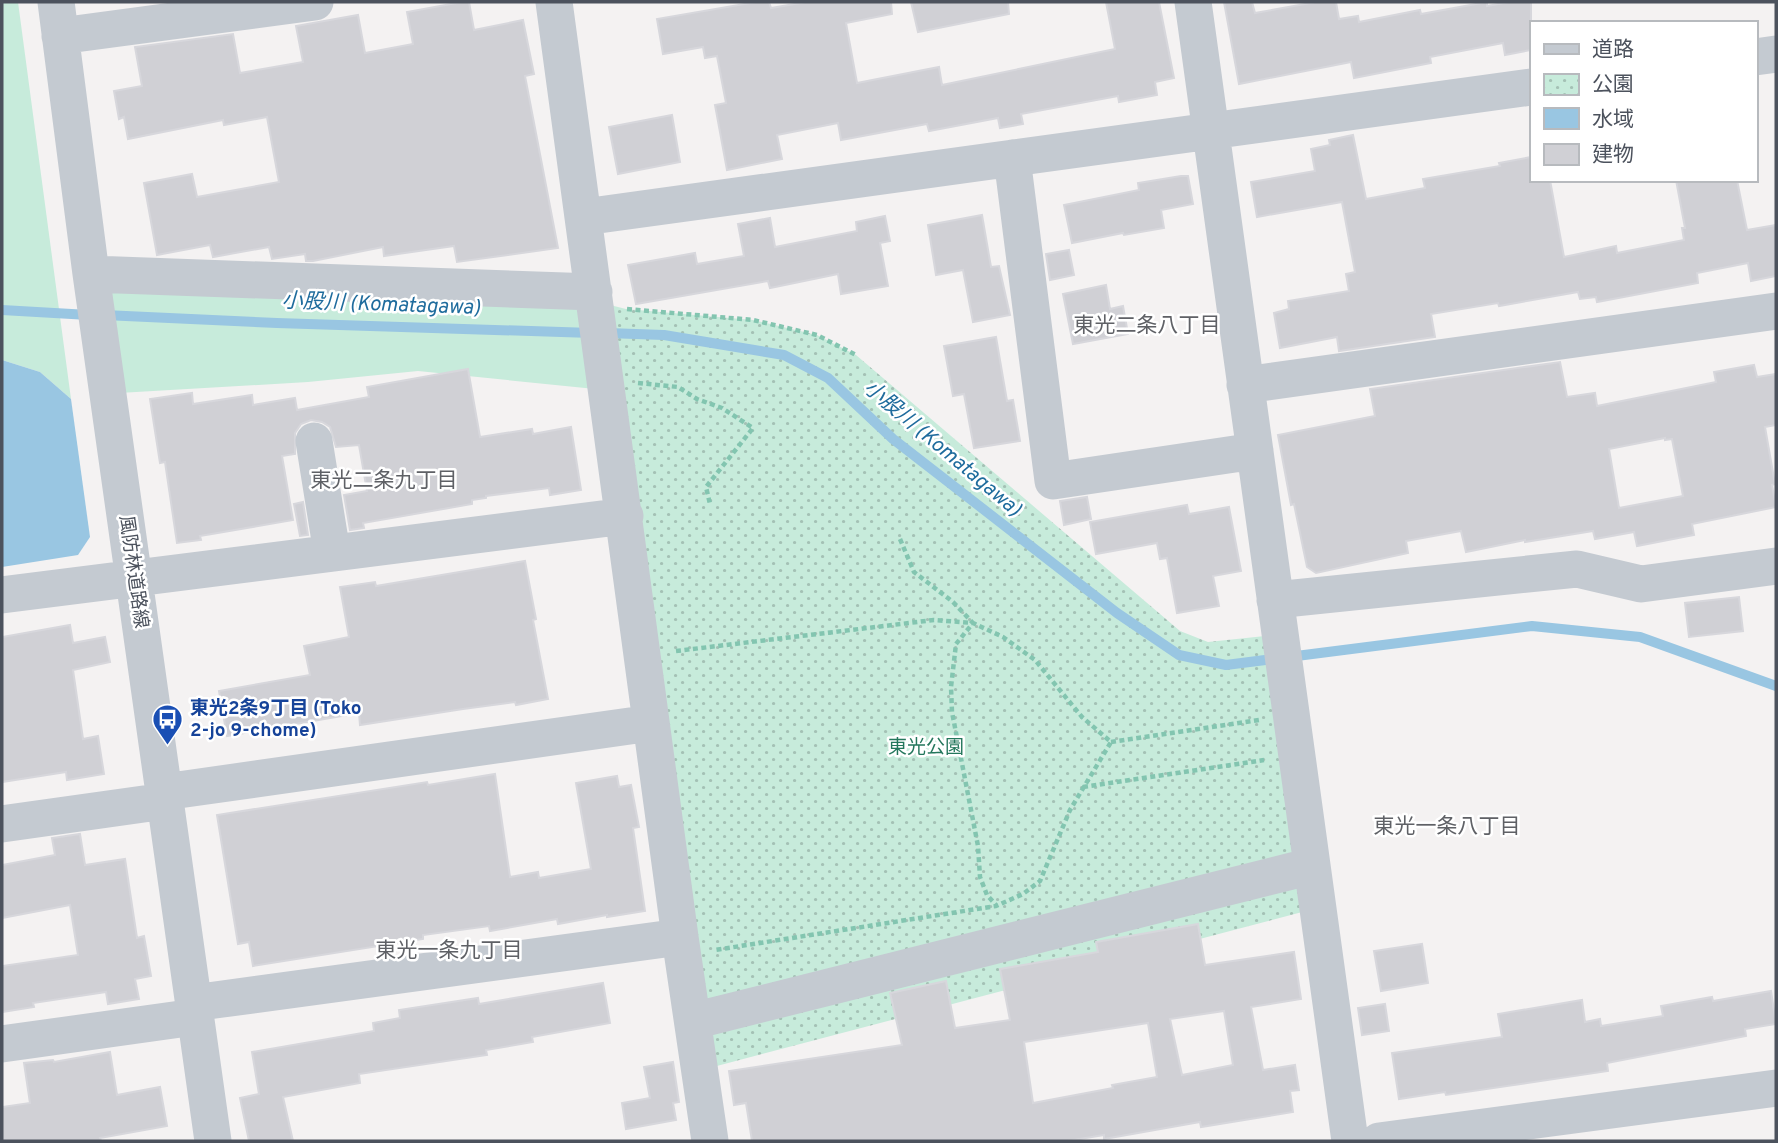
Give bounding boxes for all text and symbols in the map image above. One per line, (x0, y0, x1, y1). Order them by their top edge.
legend (1530, 21, 1757, 182)
text: 道路 (1592, 37, 1634, 64)
text: 公園 (1592, 72, 1634, 99)
text: 水域 (1592, 107, 1634, 134)
text: 建物 (1592, 142, 1634, 169)
water label: 小股川 (Komatagawa) (281, 288, 481, 322)
district label: 東光二条八丁目 (1074, 313, 1221, 340)
water label: 小股川 (Komatagawa) (857, 375, 1027, 523)
district label: 東光二条九丁目 (311, 468, 458, 495)
street label: 風防林道路線 (113, 514, 153, 630)
place label: 東光2条9丁目 (Toko 2-jo 9-chome) (190, 697, 362, 743)
bus stop icon: 東光2条9丁目 (Toko 2-jo 9-chome) (150, 703, 184, 747)
park label: 東光公園 (888, 736, 964, 760)
district label: 東光一条八丁目 (1374, 814, 1521, 841)
district label: 東光一条九丁目 (376, 938, 523, 965)

